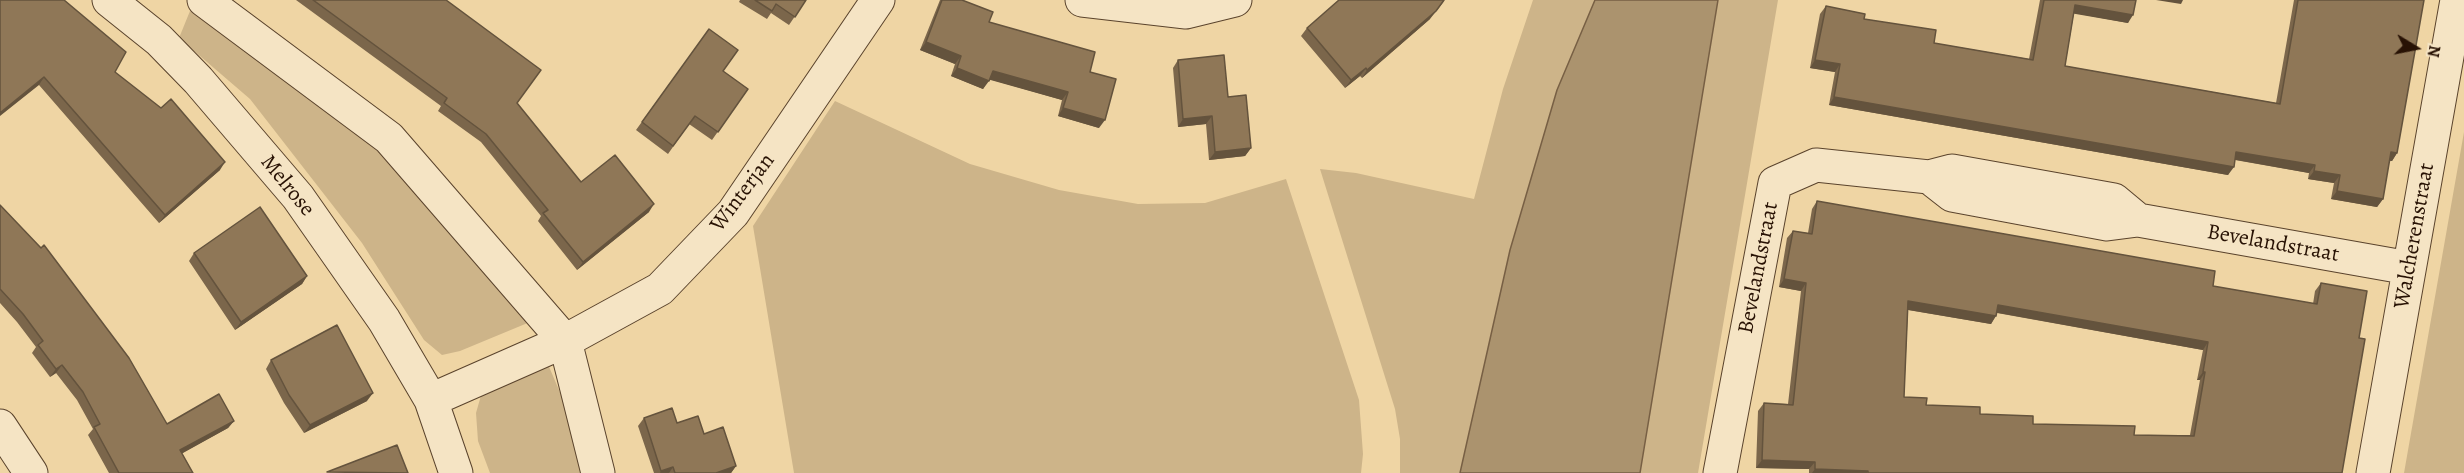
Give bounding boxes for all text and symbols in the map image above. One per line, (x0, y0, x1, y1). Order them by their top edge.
north arrow (2386, 18, 2446, 78)
text: N (2422, 43, 2446, 59)
street label: Winterjan (705, 149, 781, 237)
street label: Melrose (254, 150, 320, 222)
street label: Walcherenstraat (2389, 161, 2441, 311)
street label: Bevelandstraat (1733, 200, 1785, 336)
street label: Bevelandstraat (2205, 219, 2341, 269)

